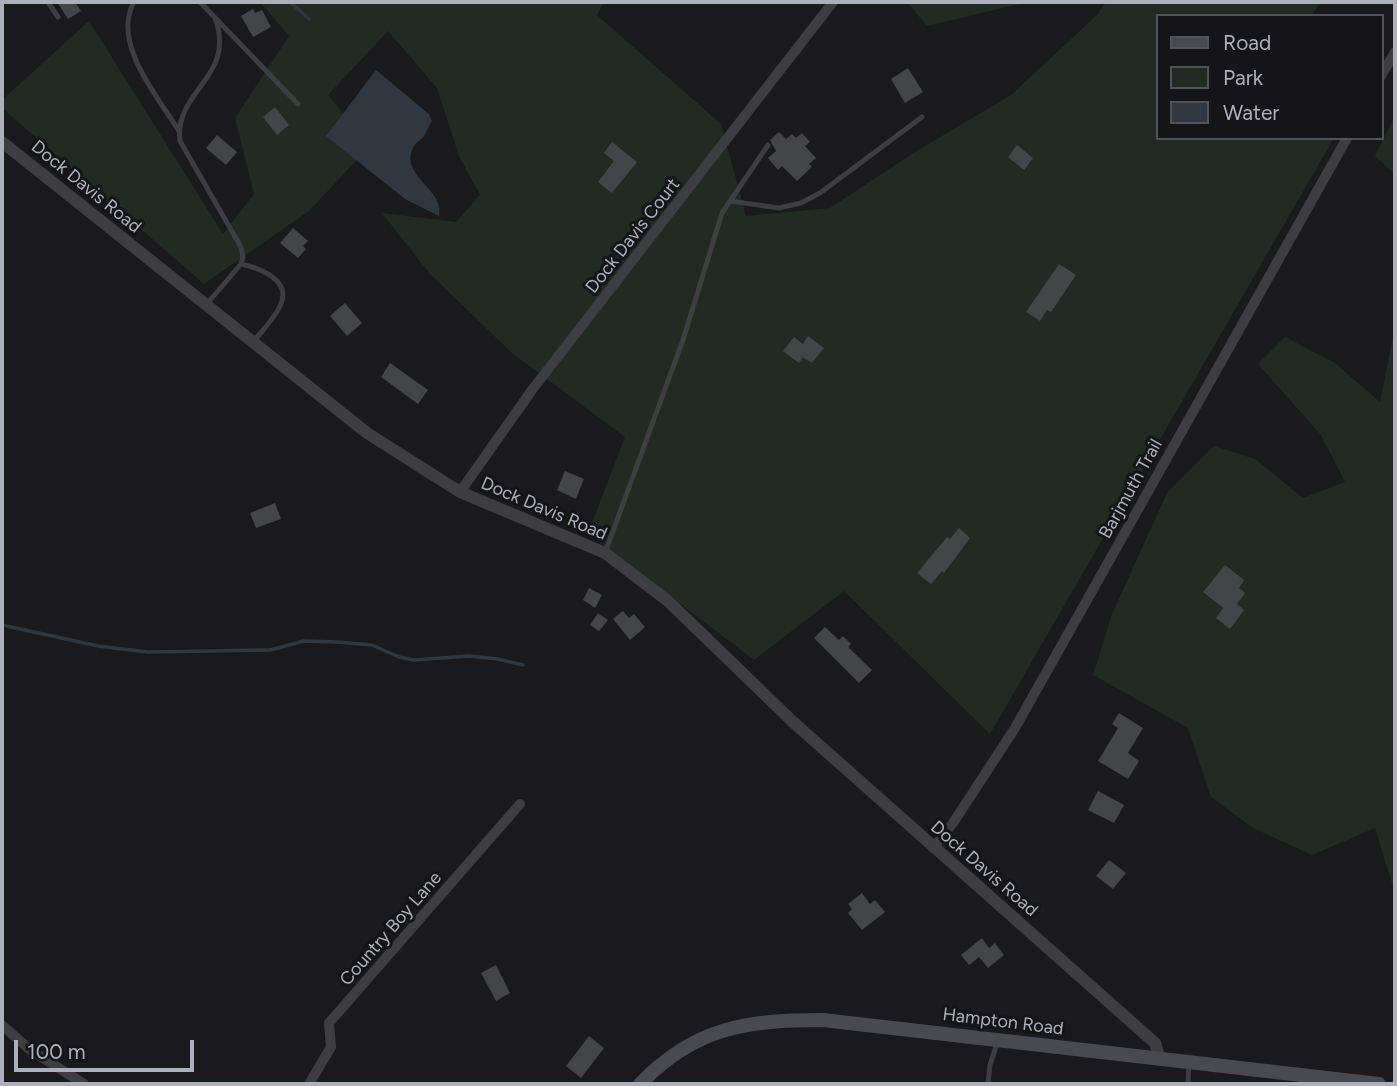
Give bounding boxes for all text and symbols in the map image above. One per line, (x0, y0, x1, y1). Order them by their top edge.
legend (1156, 14, 1383, 140)
text: Road (1223, 30, 1271, 55)
text: Park (1223, 65, 1263, 90)
text: Water (1223, 100, 1279, 125)
street label: Dock Davis Road (27, 136, 145, 238)
street label: Dock Davis Court (581, 174, 685, 298)
street label: Barjmuth Trail (1095, 436, 1167, 542)
street label: Dock Davis Road (478, 473, 610, 545)
street label: Dock Davis Road (926, 817, 1042, 921)
street label: Country Boy Lane (336, 868, 446, 990)
street label: Hampton Road (941, 1004, 1065, 1040)
scale bar (18, 1026, 198, 1070)
text: 100 m (27, 1039, 86, 1064)

